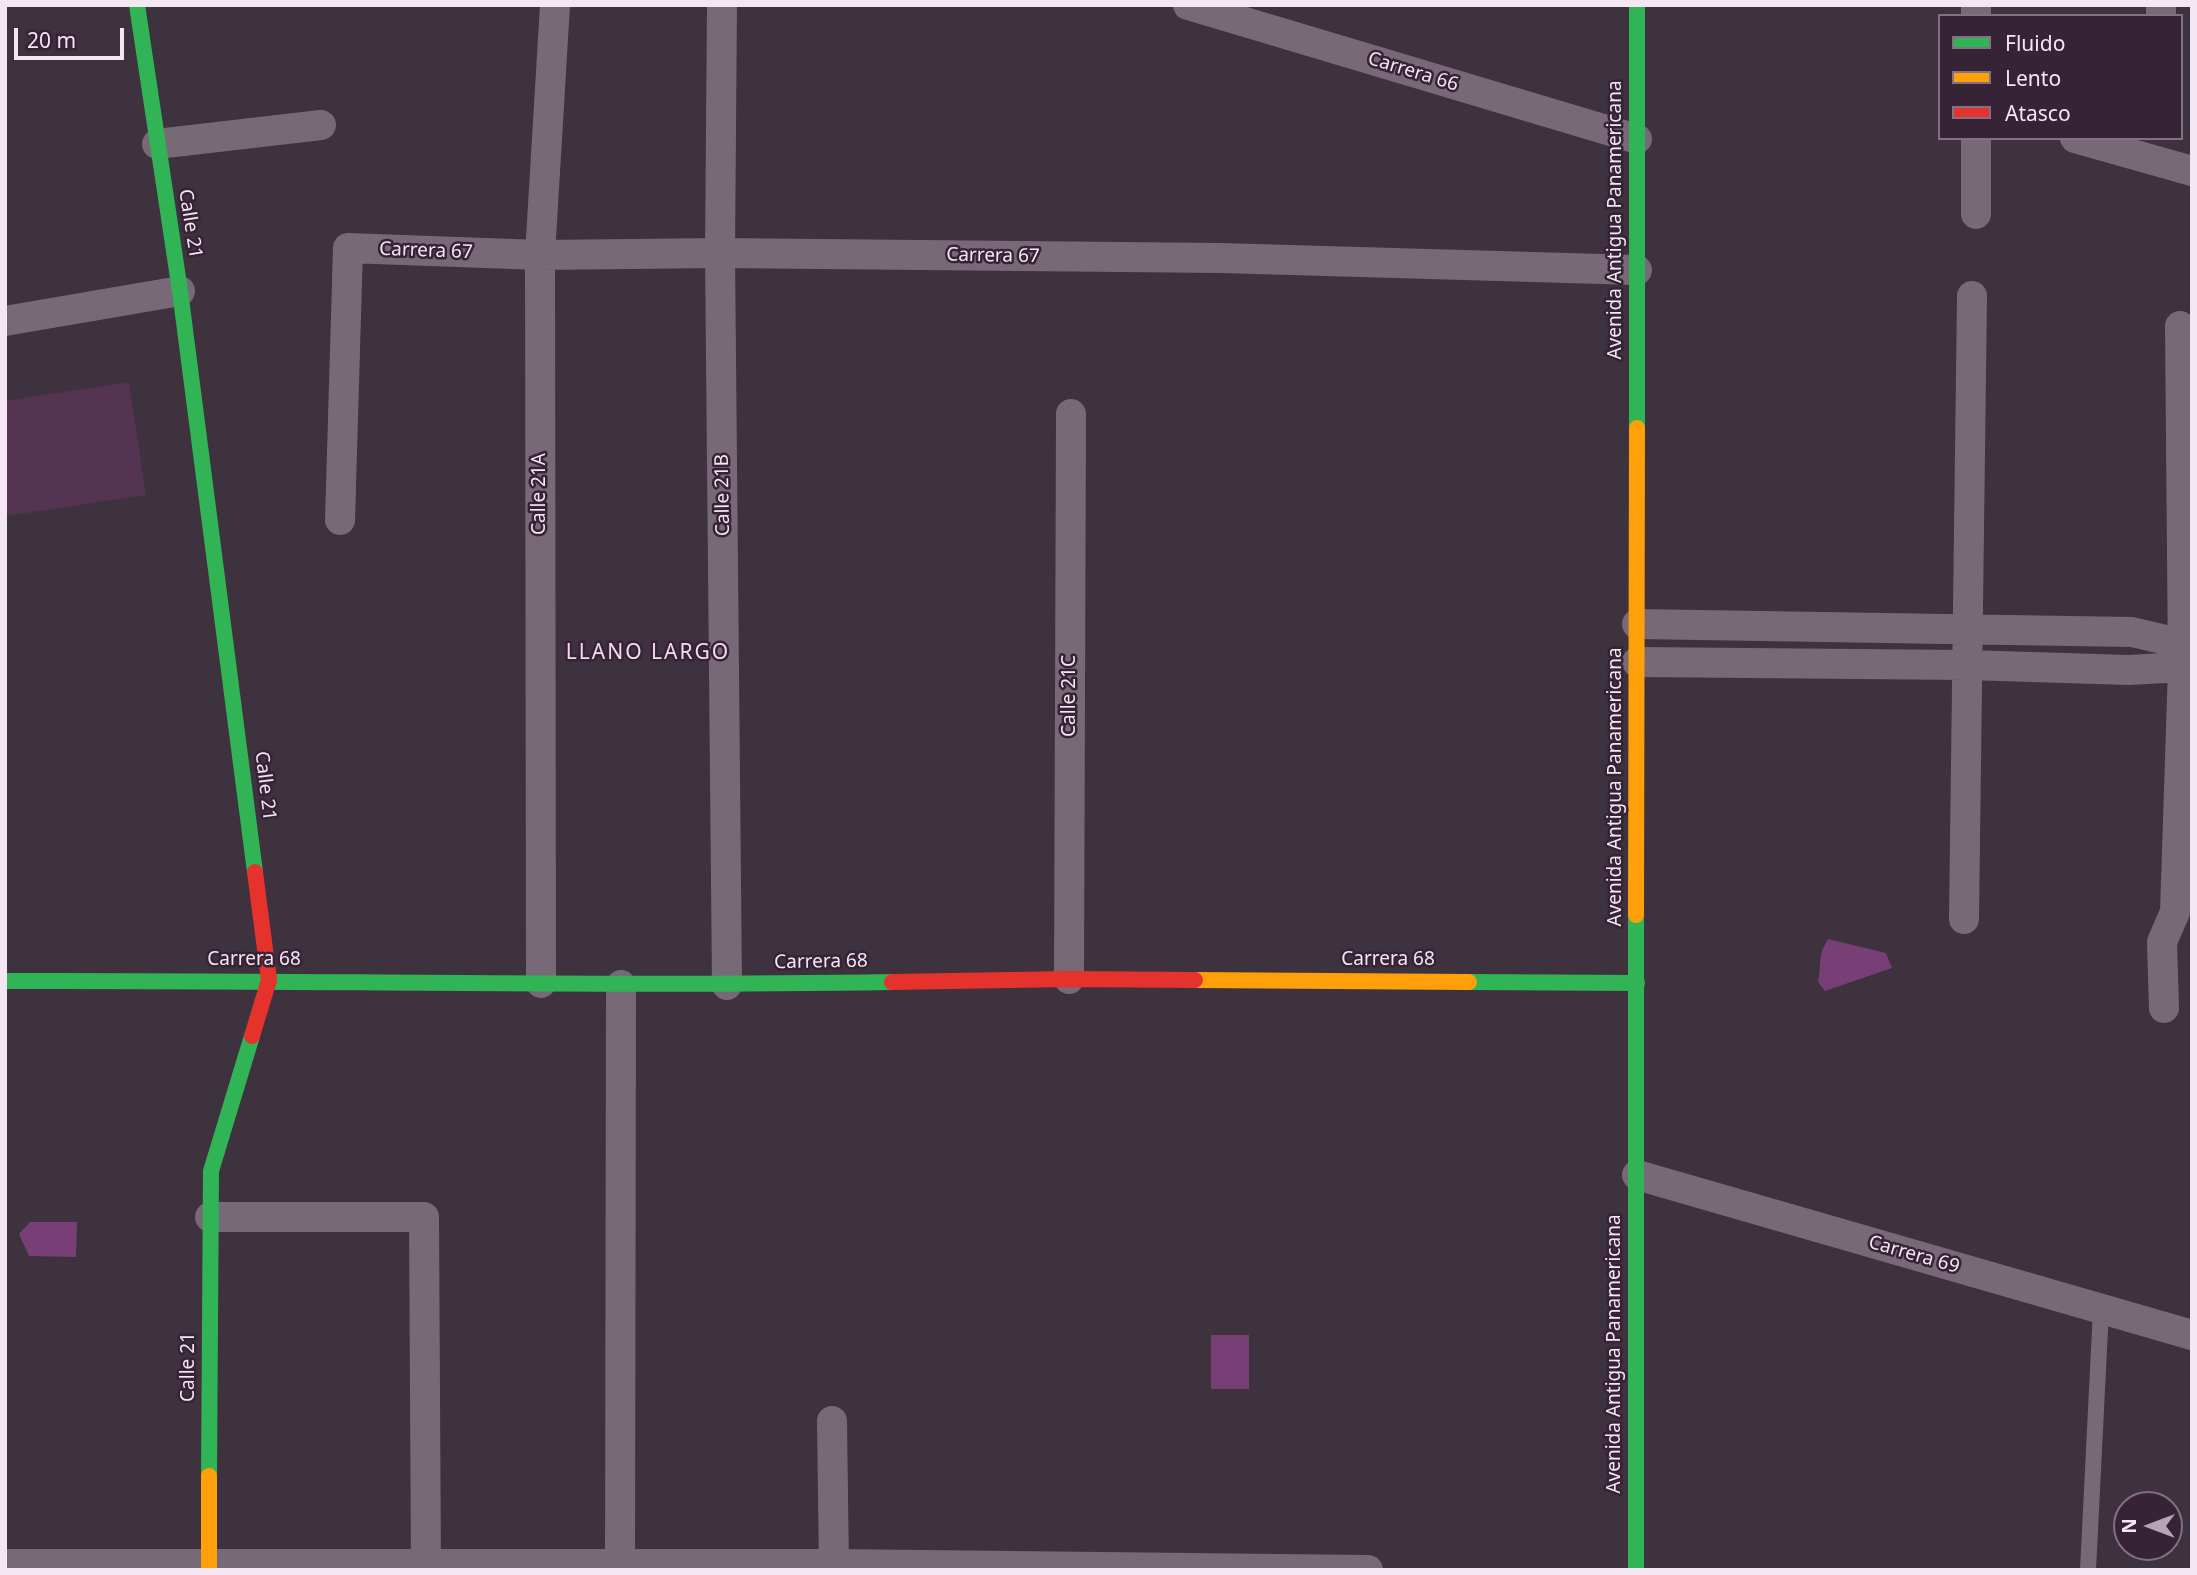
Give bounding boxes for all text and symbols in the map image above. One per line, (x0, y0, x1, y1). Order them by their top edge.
scale bar (18, 14, 128, 58)
legend (1938, 14, 2183, 140)
text: 20 m (27, 26, 76, 54)
text: Fluido (2005, 29, 2065, 57)
street label: Carrera 66 (1365, 47, 1461, 97)
text: Lento (2005, 64, 2061, 92)
street label: Avenida Antigua Panamericana (1605, 80, 1627, 360)
text: Atasco (2005, 99, 2071, 127)
street label: Calle 21 (173, 188, 207, 260)
street label: Carrera 67 (379, 238, 473, 264)
street label: Carrera 67 (946, 244, 1040, 268)
street label: Calle 21A (529, 453, 551, 535)
street label: Calle 21B (711, 454, 735, 536)
district label: LLANO LARGO (567, 640, 729, 666)
street label: Avenida Antigua Panamericana (1605, 647, 1627, 927)
street label: Calle 21C (1059, 655, 1081, 737)
street label: Calle 21 (249, 750, 281, 822)
street label: Carrera 68 (207, 949, 301, 971)
street label: Carrera 68 (1341, 949, 1435, 971)
street label: Carrera 68 (774, 950, 868, 974)
street label: Avenida Antigua Panamericana (1604, 1214, 1626, 1494)
street label: Carrera 69 (1866, 1231, 1962, 1279)
street label: Calle 21 (178, 1332, 200, 1402)
north arrow (2113, 1491, 2183, 1561)
text: N (2116, 1518, 2142, 1534)

